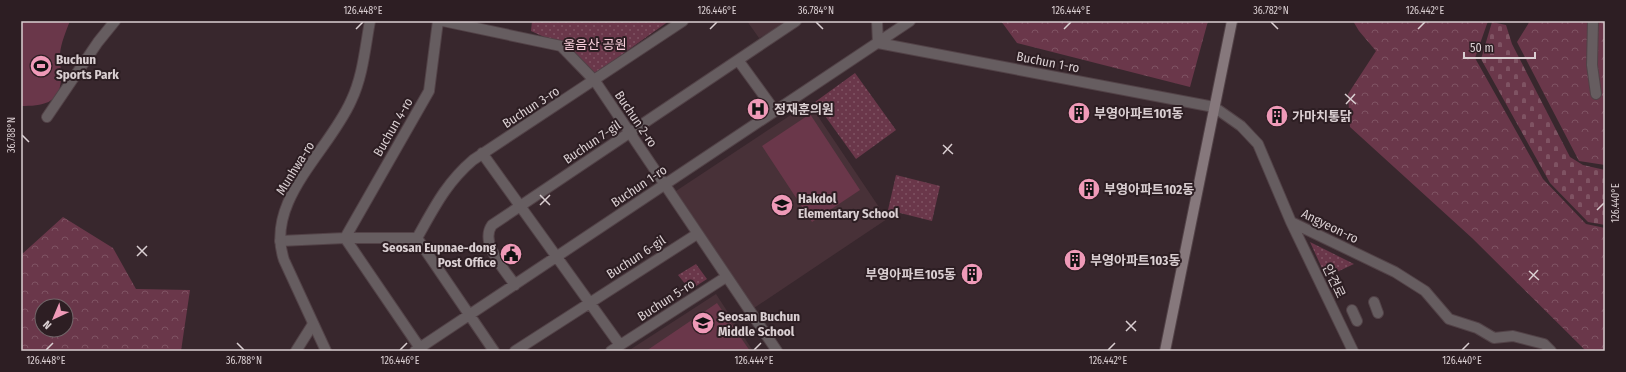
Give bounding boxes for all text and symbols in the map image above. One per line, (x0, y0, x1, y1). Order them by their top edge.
text: 126.448°E (343, 5, 383, 17)
text: 126.446°E (698, 5, 737, 17)
text: 36.784°N (798, 5, 834, 17)
text: 126.444°E (1052, 5, 1091, 17)
text: 36.782°N (1253, 5, 1289, 17)
text: 126.442°E (1406, 5, 1445, 17)
scale bar (1464, 34, 1535, 60)
park label: 울음산 공원 (564, 37, 626, 52)
text: 50 m (1470, 41, 1494, 55)
street label: Buchun 1-ro (1015, 49, 1081, 75)
place label: Buchun Sports Park (56, 52, 119, 82)
sports icon: Buchun Sports Park (28, 53, 54, 79)
street label: Buchun 3-ro (500, 83, 562, 131)
street label: Buchun 2-ro (612, 88, 660, 150)
street label: Buchun 4-ro (370, 95, 416, 159)
hospital icon: 정재훈의원 (745, 96, 771, 122)
building icon: 부영아파트101동 (1066, 100, 1092, 126)
place label: 정재훈의원 (774, 102, 834, 117)
building icon: 가마치통닭 (1264, 103, 1290, 129)
place label: 부영아파트101동 (1094, 106, 1184, 121)
place label: 가마치통닭 (1292, 109, 1352, 124)
text: 36.788°N (6, 117, 18, 153)
street label: Buchun 7-gil (560, 117, 624, 167)
street label: Munhwa-ro (273, 138, 317, 197)
street label: Buchun 1-ro (608, 162, 670, 210)
building icon: 부영아파트102동 (1076, 176, 1102, 202)
place label: 부영아파트102동 (1104, 182, 1194, 197)
text: 126.440°E (1610, 183, 1622, 223)
place label: Hakdol Elementary School (798, 191, 899, 221)
school or university icon: Hakdol Elementary School (769, 192, 795, 218)
street label: Angyeon-ro (1299, 206, 1361, 246)
street label: Buchun 6-gil (604, 232, 669, 282)
place label: Seosan Eupnae-dong Post Office (382, 240, 497, 270)
public building icon: Seosan Eupnae-dong Post Office (498, 241, 524, 267)
building icon: 부영아파트103동 (1062, 247, 1088, 273)
place label: 부영아파트103동 (1090, 253, 1180, 268)
building icon: 부영아파트105동 (959, 261, 985, 287)
street label: 안견로 (1320, 262, 1348, 300)
place label: 부영아파트105동 (865, 267, 956, 282)
street label: Buchun 5-ro (635, 276, 697, 324)
north arrow (34, 298, 74, 338)
place label: Seosan Buchun Middle School (718, 309, 800, 339)
school or university icon: Seosan Buchun Middle School (690, 310, 716, 336)
text: N (41, 318, 54, 332)
text: 126.448°E (26, 355, 66, 367)
text: 36.788°N (226, 355, 262, 367)
text: 126.446°E (381, 355, 420, 367)
text: 126.444°E (735, 355, 774, 367)
text: 126.442°E (1089, 355, 1128, 367)
text: 126.440°E (1442, 355, 1482, 367)

